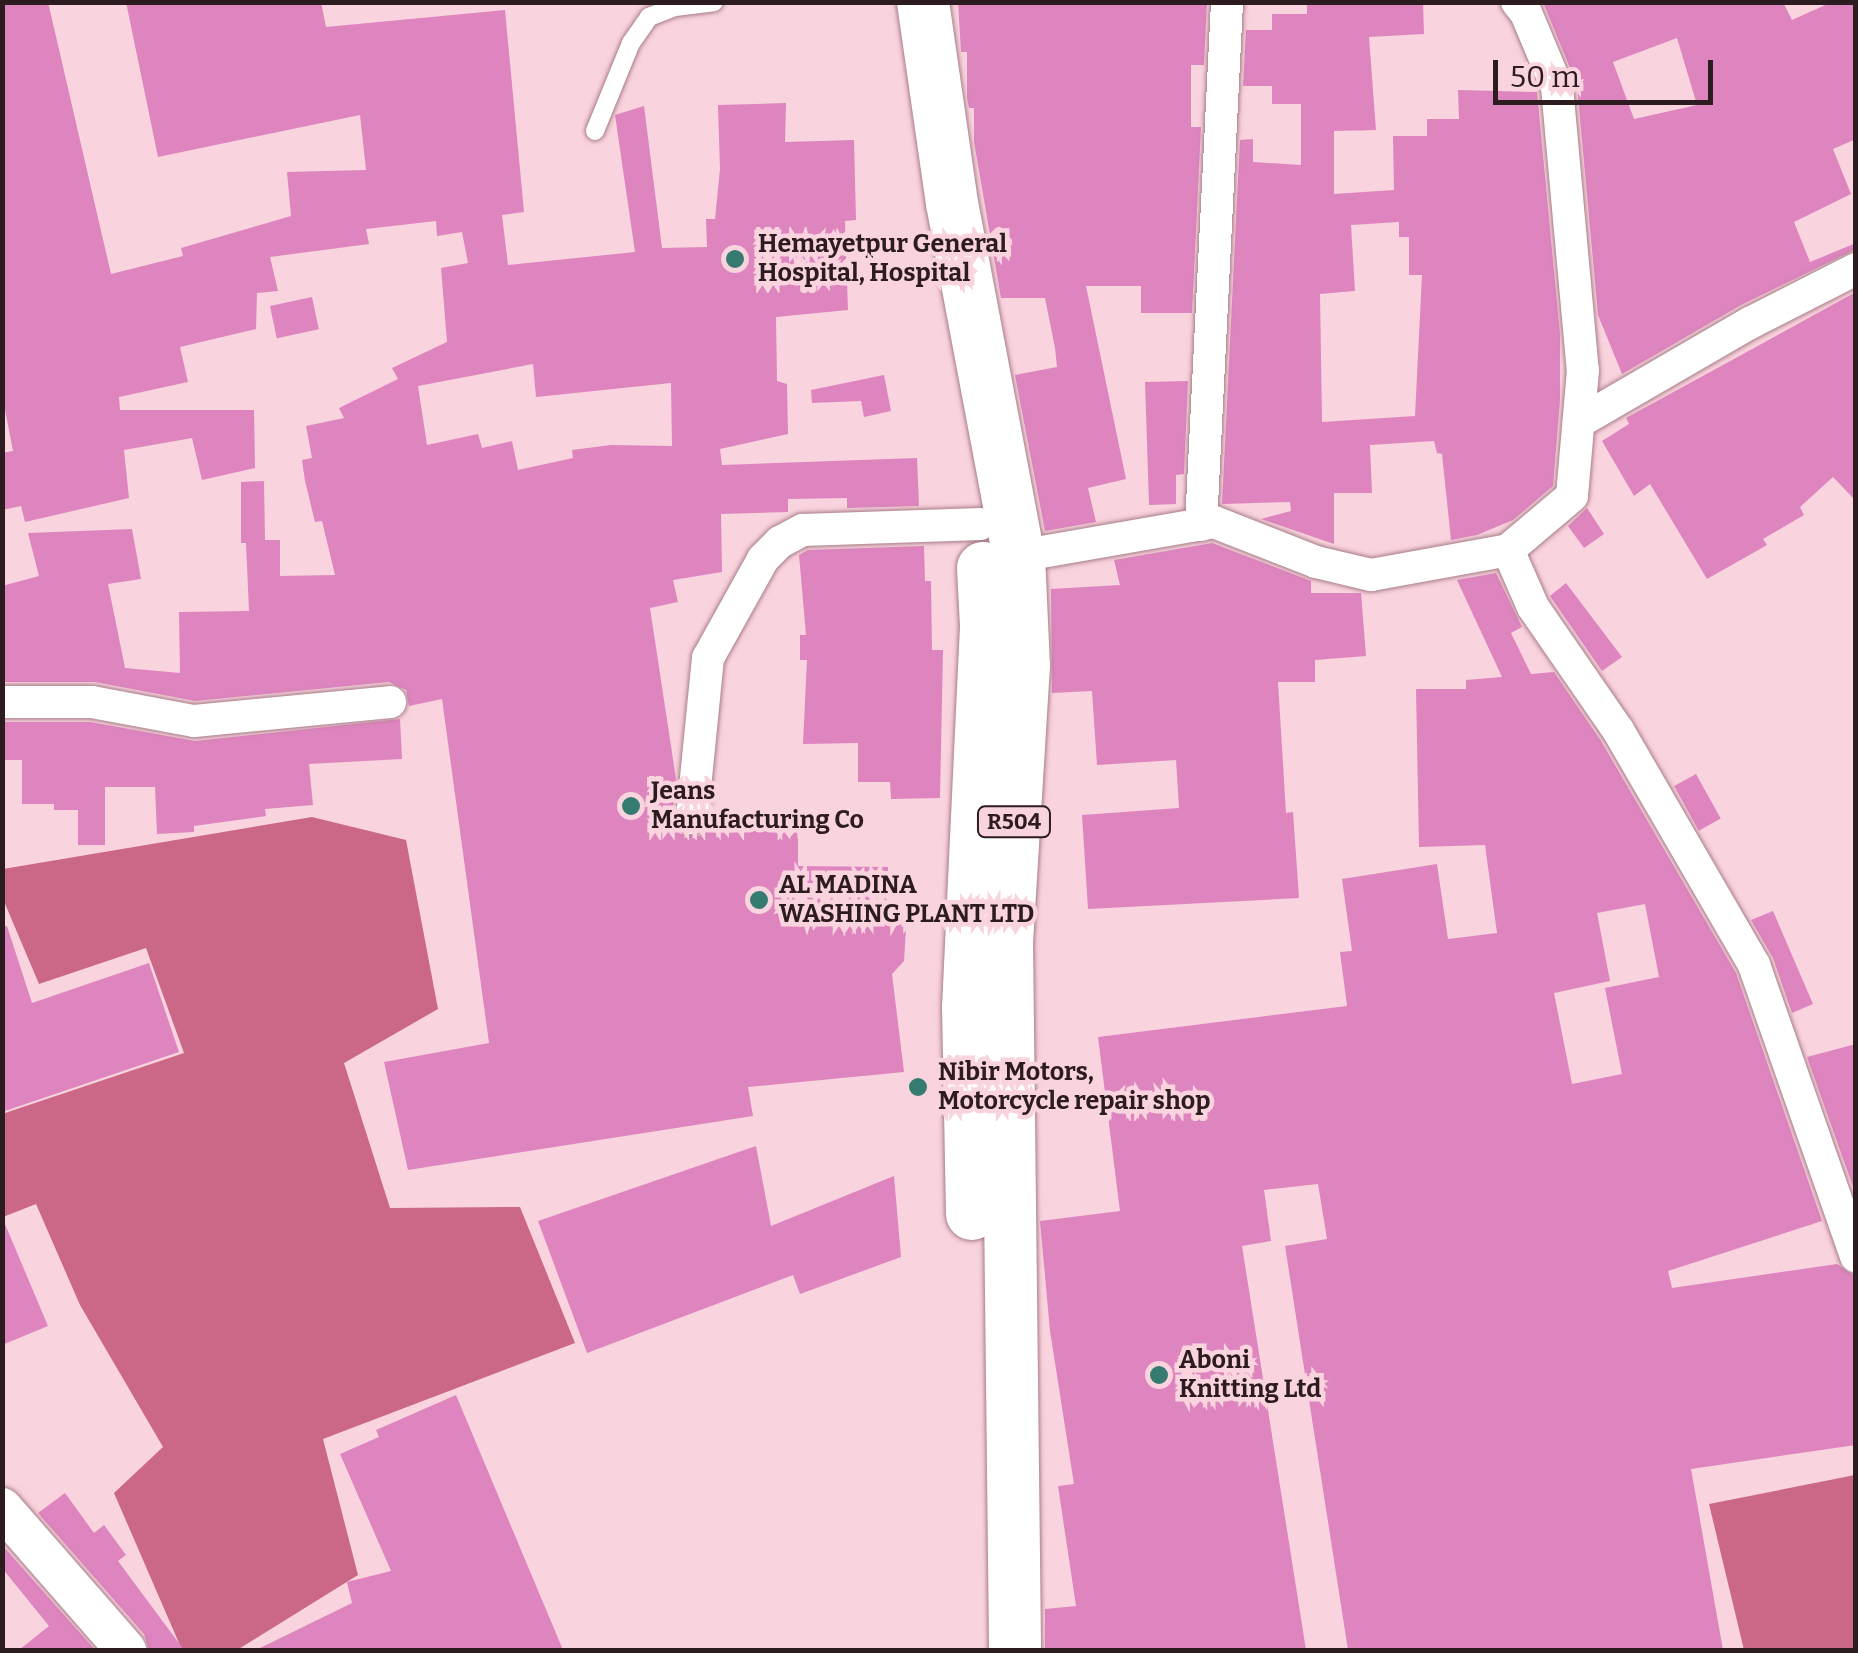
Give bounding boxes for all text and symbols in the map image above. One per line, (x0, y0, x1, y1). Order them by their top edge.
scale bar (1498, 40, 1718, 102)
text: 50 m (1510, 59, 1580, 95)
place label: Hemayetpur General Hospital, Hospital (758, 230, 1007, 289)
marker: Hemayetpur General Hospital, Hospital (722, 246, 748, 272)
place label: Jeans Manufacturing Co (651, 777, 864, 836)
marker: Jeans Manufacturing Co (620, 795, 642, 817)
road number: R504 (976, 805, 1052, 839)
place label: AL MADINA WASHING PLANT LTD (779, 871, 1034, 930)
marker: AL MADINA WASHING PLANT LTD (748, 889, 770, 911)
place label: Nibir Motors, Motorcycle repair shop (938, 1058, 1210, 1117)
marker: Nibir Motors, Motorcycle repair shop (907, 1076, 929, 1098)
place label: Aboni Knitting Ltd (1179, 1346, 1321, 1405)
marker: Aboni Knitting Ltd (1148, 1364, 1170, 1386)

